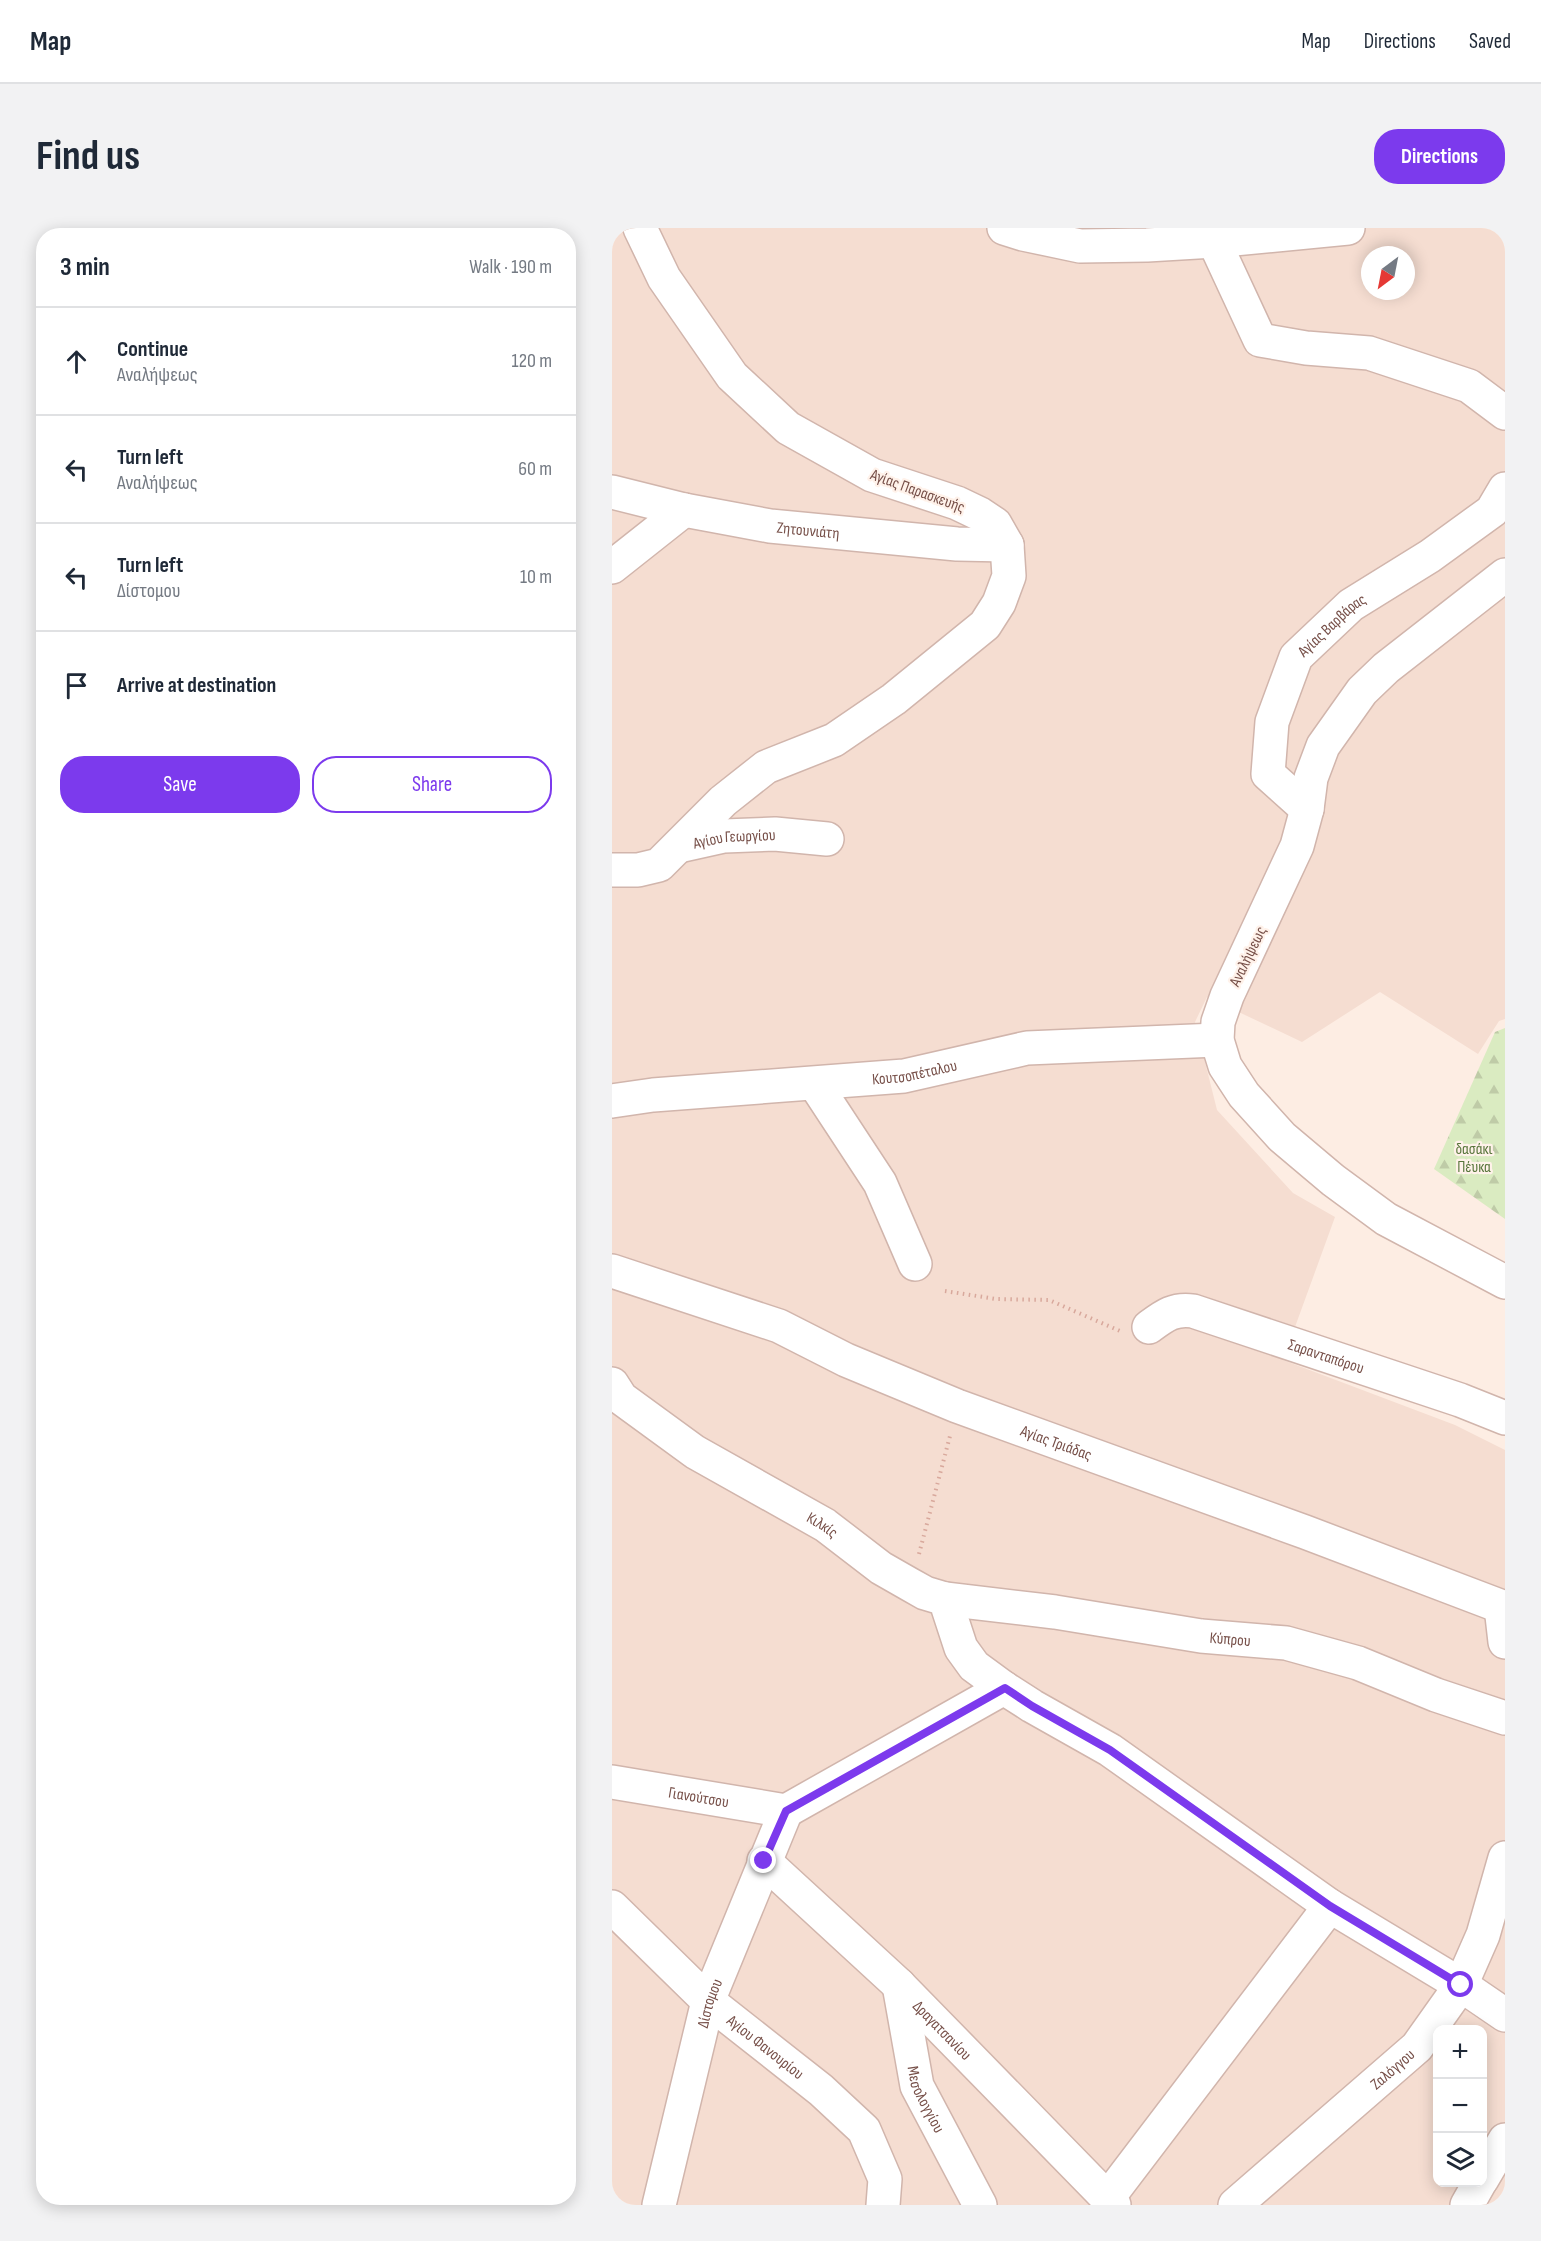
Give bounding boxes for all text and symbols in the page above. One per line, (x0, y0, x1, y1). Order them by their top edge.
text: Map (30, 25, 71, 58)
text: Map (1301, 29, 1331, 54)
text: Directions (1364, 29, 1436, 54)
text: Saved (1469, 29, 1511, 54)
button: Directions (1374, 129, 1505, 184)
text: Find us (36, 131, 140, 182)
north arrow (1361, 246, 1415, 300)
text: 3 min (60, 252, 110, 283)
text: Walk · 190 m (469, 255, 552, 279)
text: Continue (117, 336, 188, 363)
icon: ahead (60, 345, 93, 378)
text: 120 m (512, 349, 552, 373)
text: Αναλήψεως (117, 363, 198, 387)
text: Turn left (117, 444, 183, 471)
icon: left (60, 453, 93, 486)
text: 60 m (518, 457, 552, 481)
street label: Αγίας Παρασκευής (867, 465, 967, 517)
text: Αναλήψεως (117, 471, 198, 495)
street label: Ζητουνιάτη (776, 519, 840, 544)
text: Turn left (117, 552, 183, 579)
icon: left (60, 561, 93, 594)
text: 10 m (520, 565, 552, 589)
text: Δίστομου (117, 579, 180, 603)
street label: Αγίας Βαρβάρας (1294, 590, 1370, 662)
icon: arrive (60, 669, 93, 702)
text: Arrive at destination (117, 672, 276, 699)
button: Save (60, 756, 300, 813)
button: Share (312, 756, 552, 813)
street label: Αγίου Γεωργίου (690, 826, 776, 854)
street label: Αναλήψεως (1225, 924, 1271, 991)
street label: Κουτσοπέταλου (871, 1056, 959, 1089)
park label: δασάκι Πέυκα (1456, 1140, 1492, 1177)
street label: Σαρανταπόρου (1285, 1335, 1366, 1378)
street label: Αγίας Τριάδας (1017, 1422, 1094, 1465)
street label: Κιλκίς (803, 1509, 841, 1542)
street label: Κύπρου (1209, 1629, 1251, 1651)
street label: Γιανούτσου (667, 1784, 730, 1812)
route end (750, 1847, 776, 1873)
route start (1447, 1971, 1473, 1997)
street label: Δίστομου (694, 1976, 727, 2030)
street label: Δραγατσανίου (908, 1997, 975, 2065)
street label: Αγίου Φανουρίου (722, 2011, 807, 2084)
map controls (1433, 2025, 1487, 2187)
button: + (1433, 2025, 1487, 2079)
street label: Ζαλόγγου (1367, 2045, 1419, 2094)
street label: Μεσολογγίου (903, 2065, 948, 2136)
button: − (1433, 2079, 1487, 2133)
button: layers (1433, 2133, 1487, 2187)

